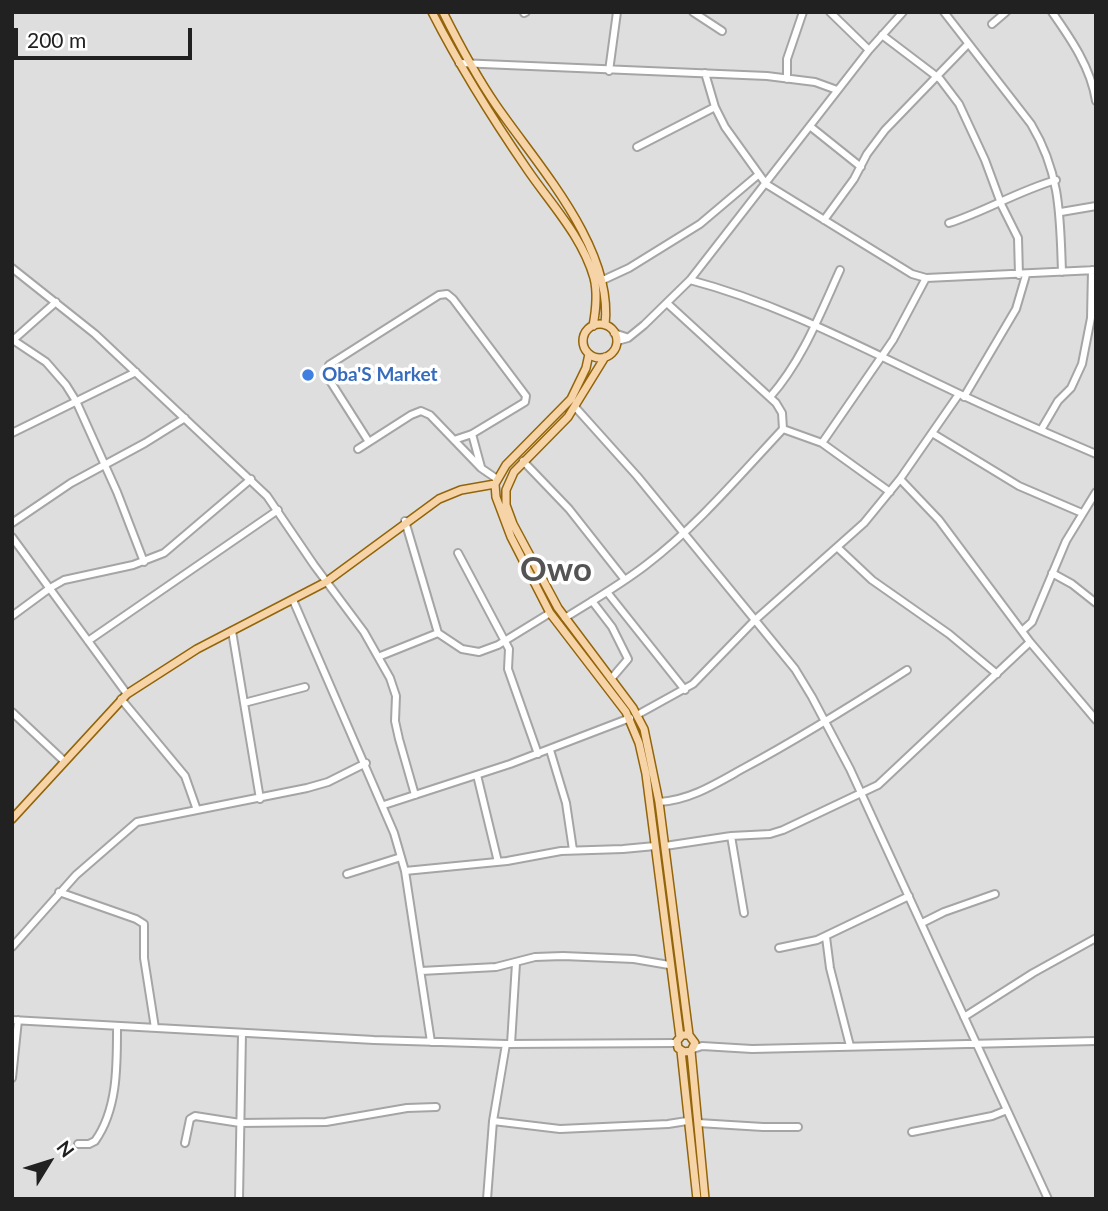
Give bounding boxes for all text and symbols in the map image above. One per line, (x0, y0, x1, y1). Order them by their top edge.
scale bar (18, 14, 196, 58)
text: 200 m (27, 27, 86, 52)
place label: Oba'S Market (322, 364, 438, 386)
marker: Oba'S Market (300, 367, 316, 383)
district label: Owo (520, 550, 592, 590)
north arrow (14, 1127, 84, 1197)
text: N (52, 1136, 80, 1162)

